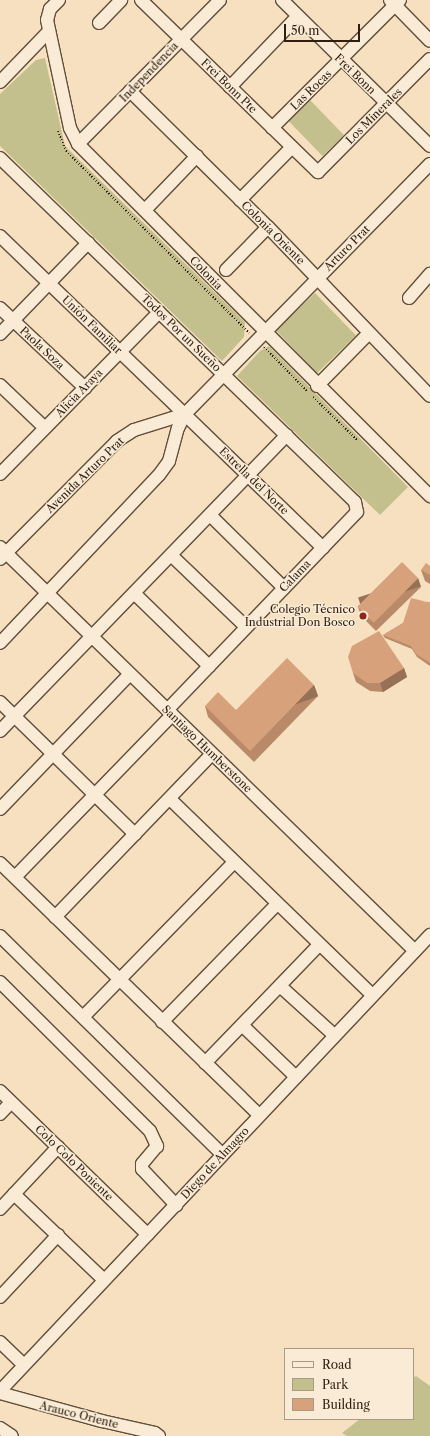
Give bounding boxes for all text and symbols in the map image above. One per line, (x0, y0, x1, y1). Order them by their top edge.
scale bar (286, 16, 362, 42)
text: 50 m (291, 23, 320, 38)
street label: Independencia (117, 39, 181, 105)
street label: Frei Bonn (332, 51, 378, 97)
street label: Frei Bonn Pte (198, 56, 260, 116)
street label: Las Rocas (288, 67, 334, 113)
street label: Los Minerales (343, 85, 405, 147)
street label: Colonia Oriente (238, 198, 308, 268)
street label: Arturo Prat (321, 222, 373, 274)
street label: Colonia (187, 254, 225, 292)
street label: Todos Por un Sueño (138, 291, 224, 375)
street label: Unión Familiar (59, 293, 125, 357)
street label: Paola Soza (17, 324, 67, 372)
street label: Alicia Araya (53, 366, 105, 420)
street label: Avenida Arturo Prat (43, 434, 127, 516)
street label: Estrella del Norte (217, 445, 291, 517)
street label: Calama (277, 557, 313, 595)
place label: Colegio Técnico Industrial Don Bosco (245, 603, 355, 629)
marker: Colegio Técnico Industrial Don Bosco (358, 611, 368, 621)
street label: Santiago Humberstone (159, 703, 255, 795)
street label: Colo Colo Poniente (32, 1122, 116, 1204)
street label: Diego de Almagro (178, 1124, 252, 1202)
legend (284, 1348, 414, 1420)
text: Road (322, 1357, 352, 1372)
text: Park (322, 1377, 348, 1392)
text: Building (322, 1397, 370, 1412)
street label: Arauco Oriente (38, 1399, 120, 1431)

